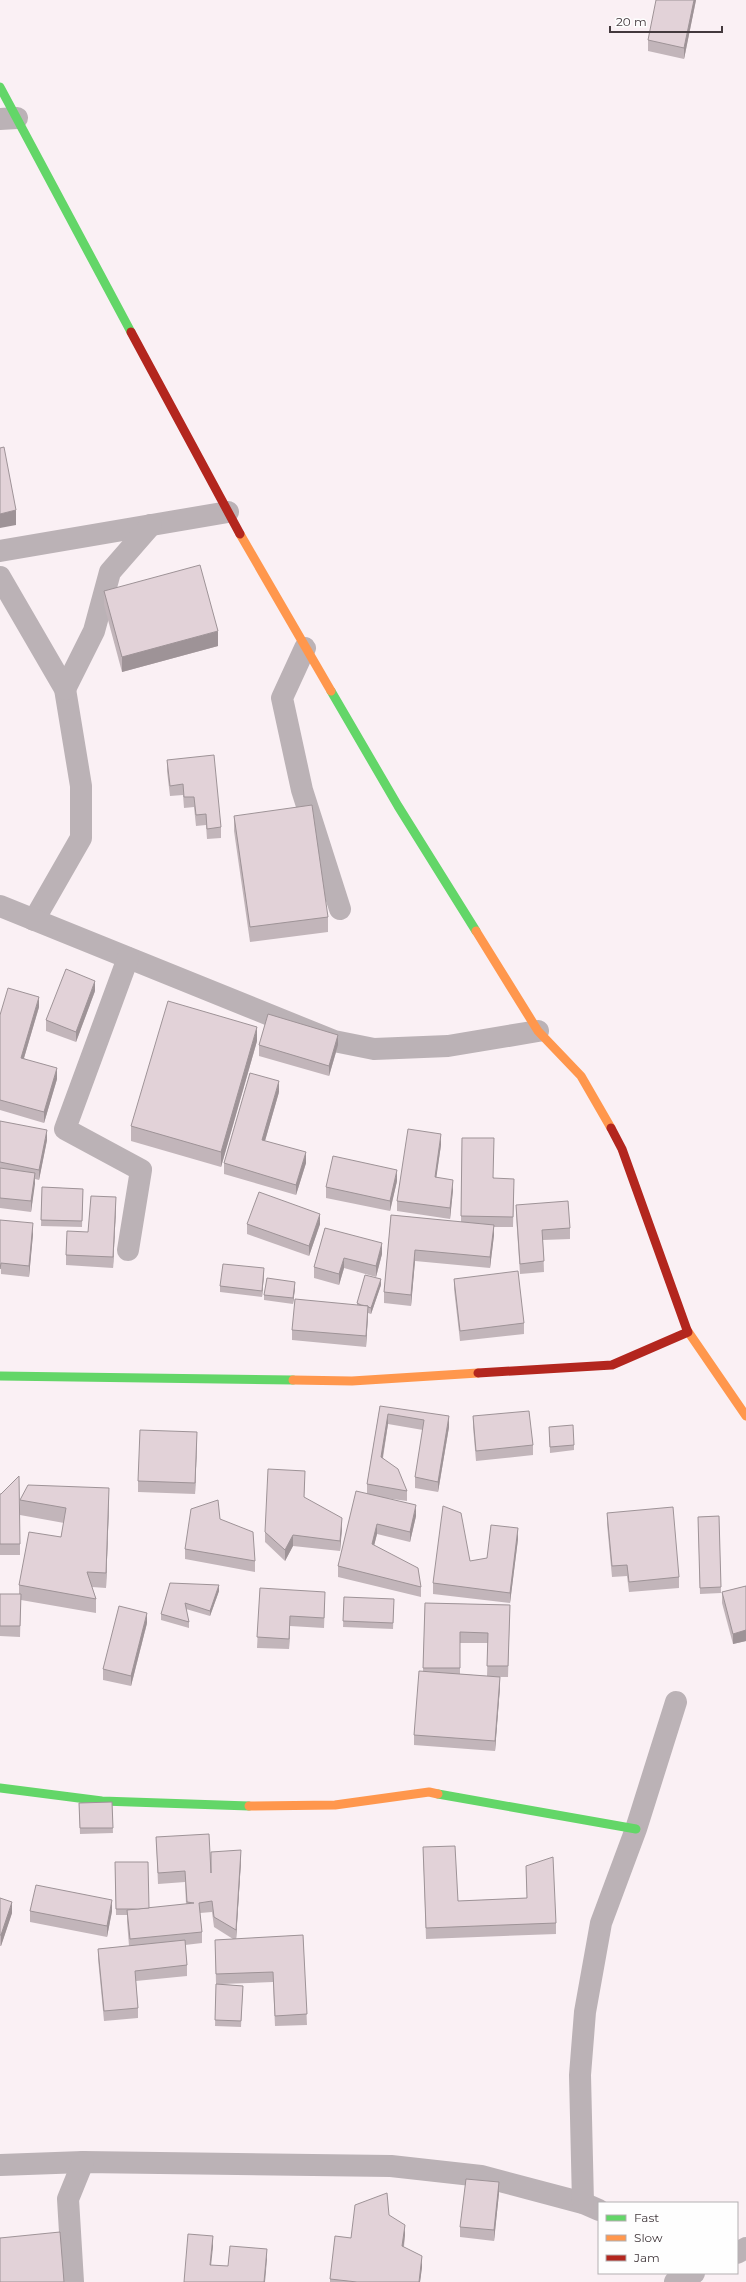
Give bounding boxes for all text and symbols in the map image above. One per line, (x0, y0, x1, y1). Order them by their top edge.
scale bar (610, 8, 722, 34)
text: 20 m (616, 14, 647, 29)
legend (598, 2202, 738, 2274)
text: Fast (634, 2210, 659, 2225)
text: Slow (634, 2230, 663, 2245)
text: Jam (633, 2250, 660, 2265)

